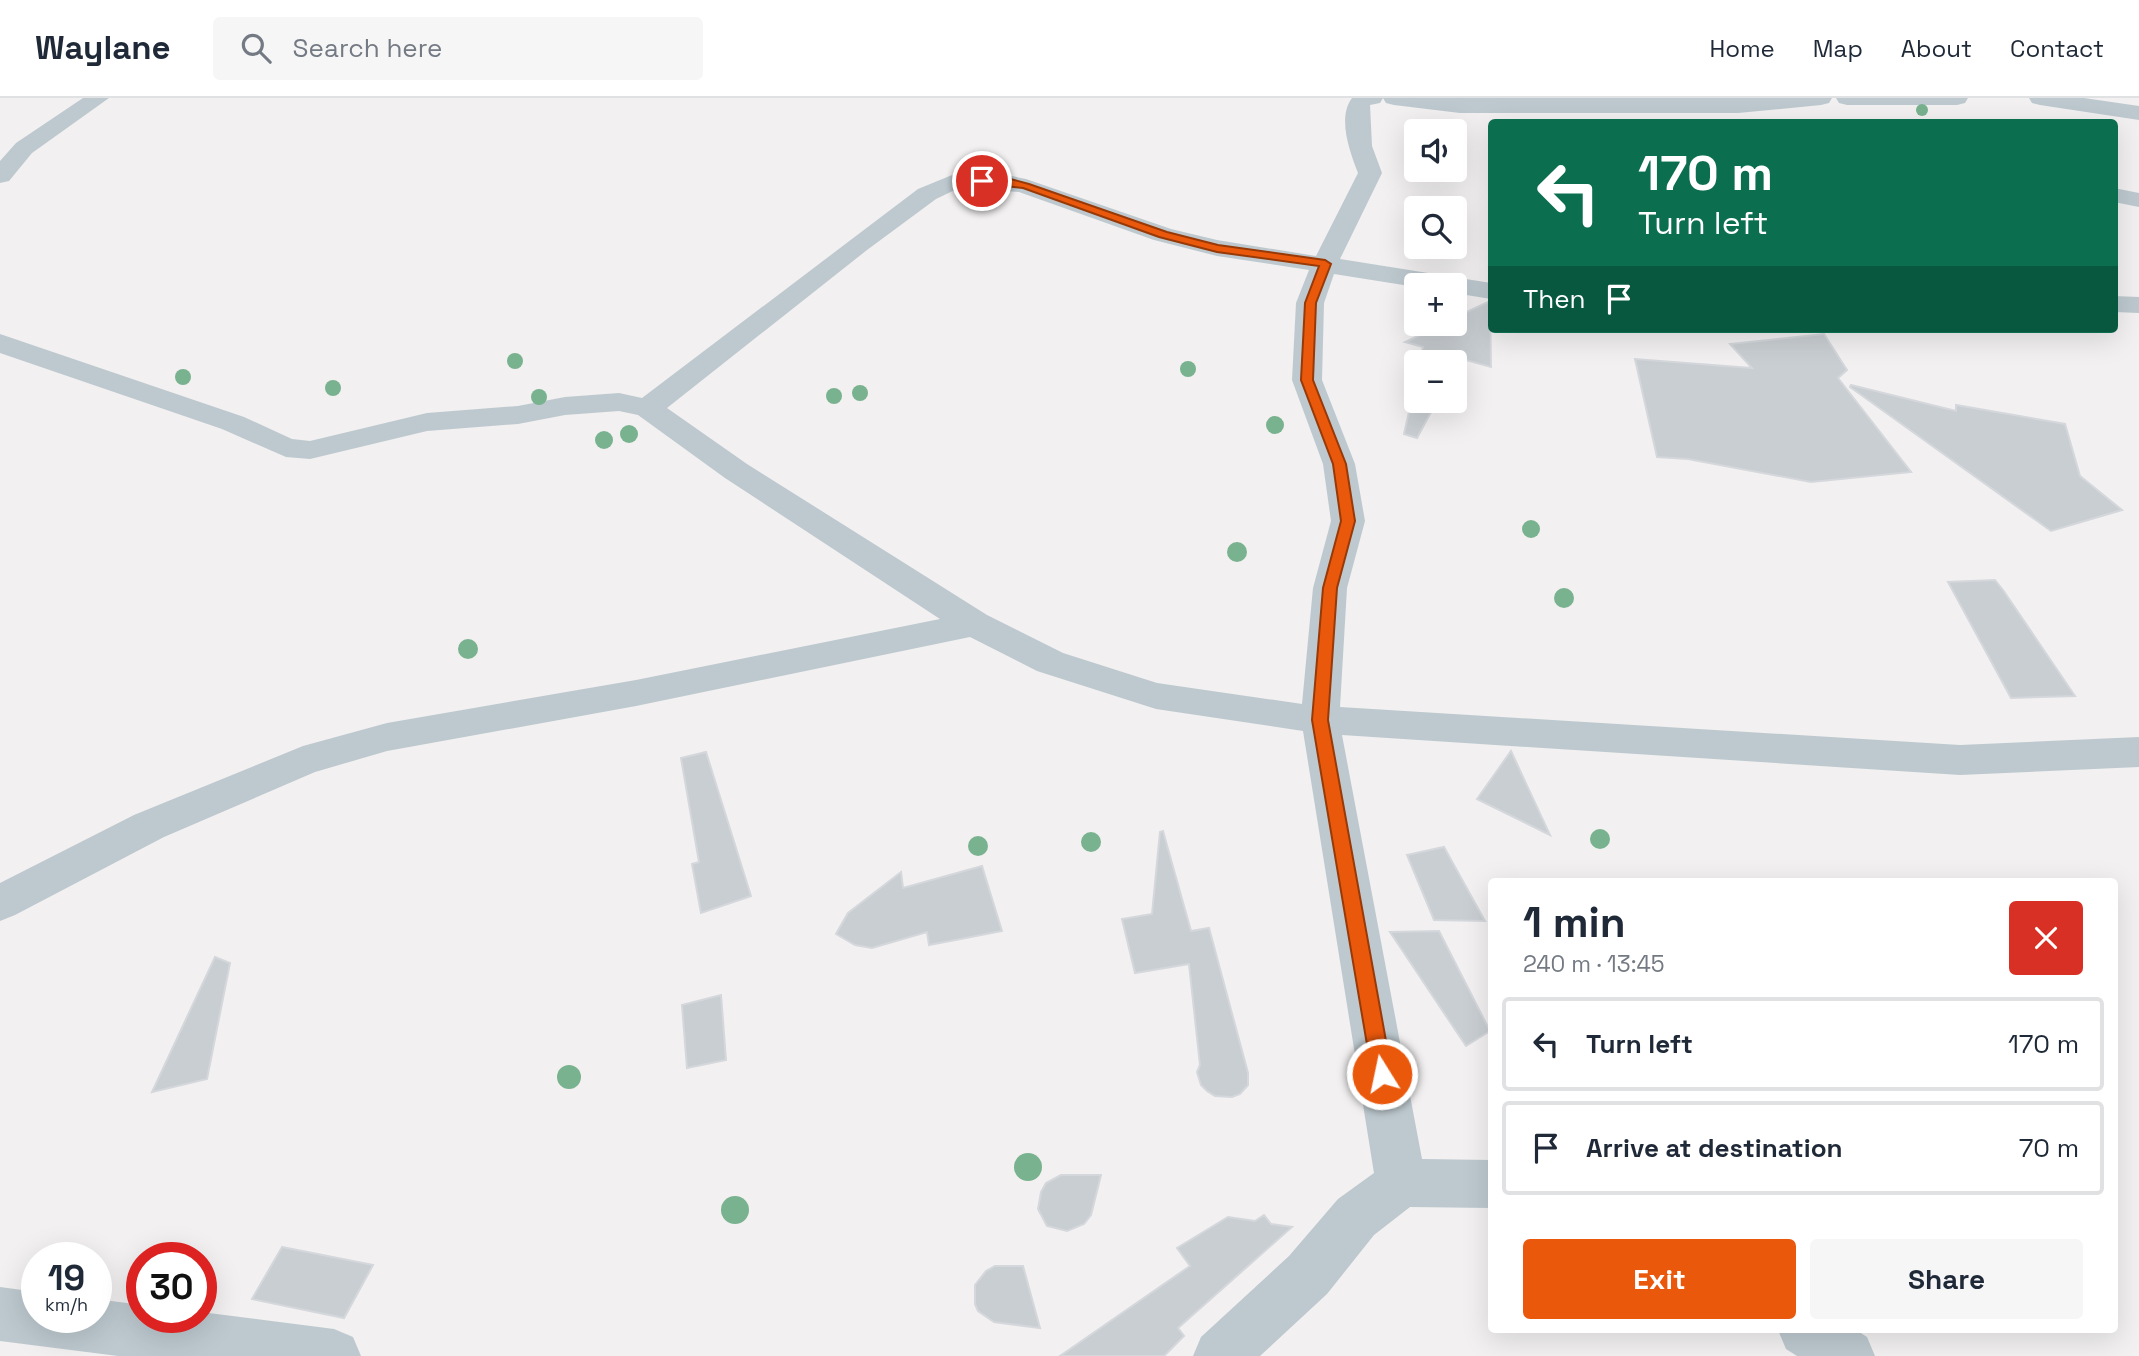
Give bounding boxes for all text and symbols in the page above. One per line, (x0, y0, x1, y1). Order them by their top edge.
search box (213, 17, 703, 80)
text: Waylane (35, 27, 171, 69)
icon: search (237, 29, 275, 67)
text: Search here (293, 31, 442, 65)
text: Home (1709, 33, 1775, 64)
text: Map (1813, 33, 1863, 64)
text: About (1901, 33, 1972, 64)
text: Contact (2010, 33, 2104, 64)
map controls (1404, 119, 1467, 413)
button: sound (1404, 119, 1467, 182)
text: 170 m (1638, 142, 1773, 204)
icon: left (1523, 147, 1614, 238)
pin (952, 151, 1012, 211)
icon: arrive (963, 162, 1001, 200)
button: search (1404, 196, 1467, 259)
text: Turn left (1638, 203, 1768, 243)
button: + (1404, 273, 1467, 336)
icon: arrive (1600, 280, 1638, 318)
text: Then (1523, 282, 1586, 316)
button: − (1404, 350, 1467, 413)
text: 1 min (1523, 896, 1626, 949)
button: close (2009, 901, 2083, 975)
text: 240 m · 13:45 (1523, 949, 1665, 979)
icon: left (1527, 1025, 1565, 1063)
text: Turn left (1586, 1027, 1693, 1061)
text: 170 m (2008, 1027, 2079, 1061)
position arrow (1345, 1037, 1419, 1111)
icon: arrive (1527, 1129, 1565, 1167)
text: Arrive at destination (1586, 1131, 1843, 1165)
text: 70 m (2019, 1131, 2079, 1165)
button: Exit (1523, 1239, 1796, 1319)
button: Share (1810, 1239, 2083, 1319)
speed limit sign: 30 (126, 1242, 217, 1333)
text: 19 (48, 1256, 85, 1300)
text: km/h (45, 1293, 88, 1316)

